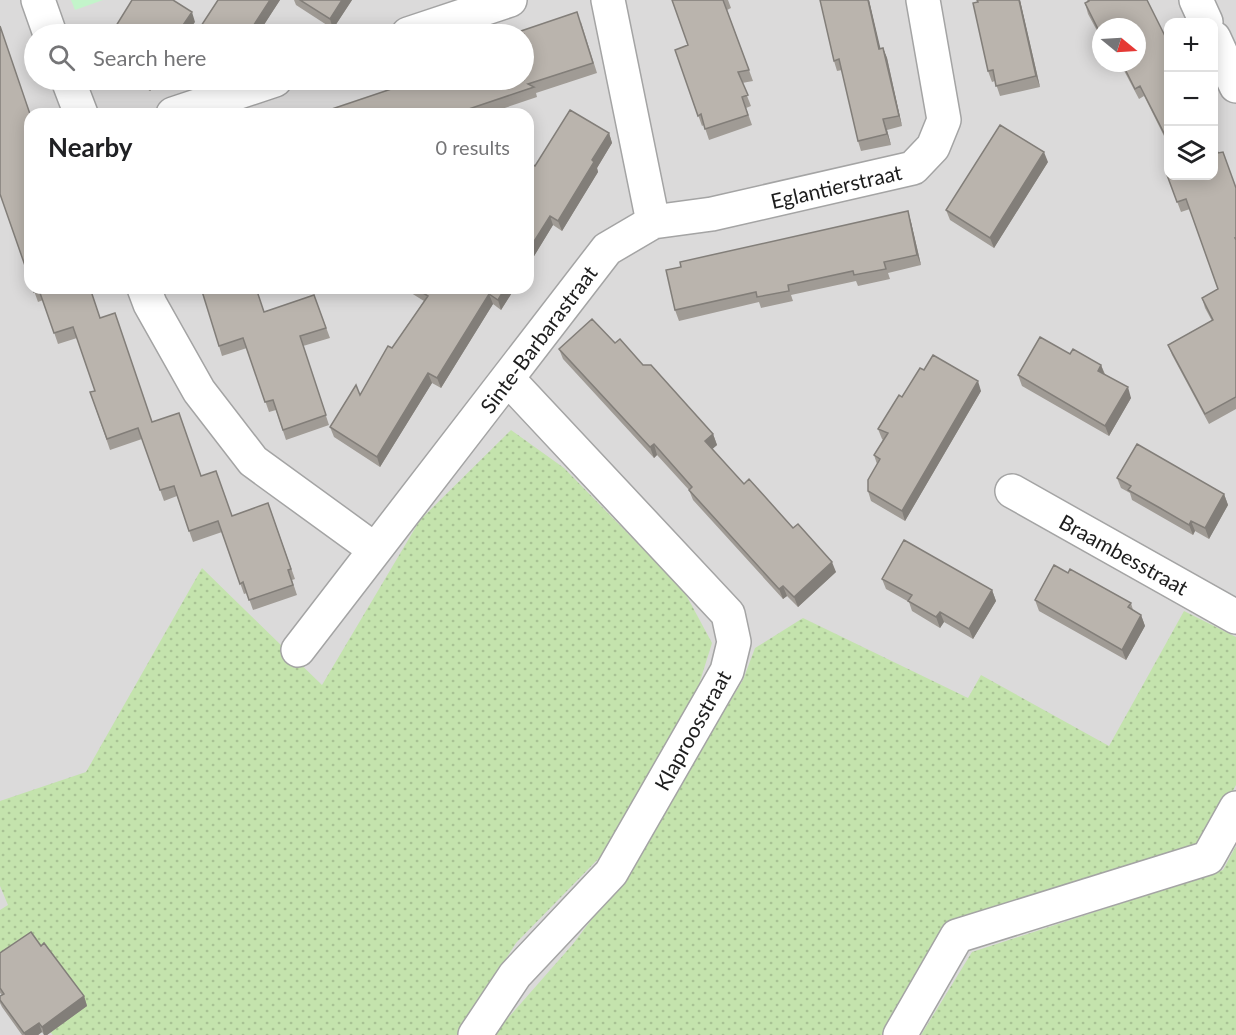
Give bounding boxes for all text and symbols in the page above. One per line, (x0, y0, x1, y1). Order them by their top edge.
north arrow (1092, 18, 1146, 72)
map controls (1164, 18, 1218, 180)
button: + (1164, 18, 1218, 72)
search box (24, 24, 534, 90)
icon: search (45, 41, 78, 74)
text: Search here (93, 44, 206, 71)
button: − (1164, 72, 1218, 126)
button: layers (1164, 126, 1218, 180)
text: Nearby (48, 131, 133, 163)
text: 0 results (435, 135, 510, 159)
street label: Eglantierstraat (768, 159, 904, 213)
street label: Sinte-Barbarastraat (474, 260, 602, 418)
street label: Braambesstraat (1055, 508, 1193, 600)
street label: Klaproosstraat (649, 665, 736, 794)

